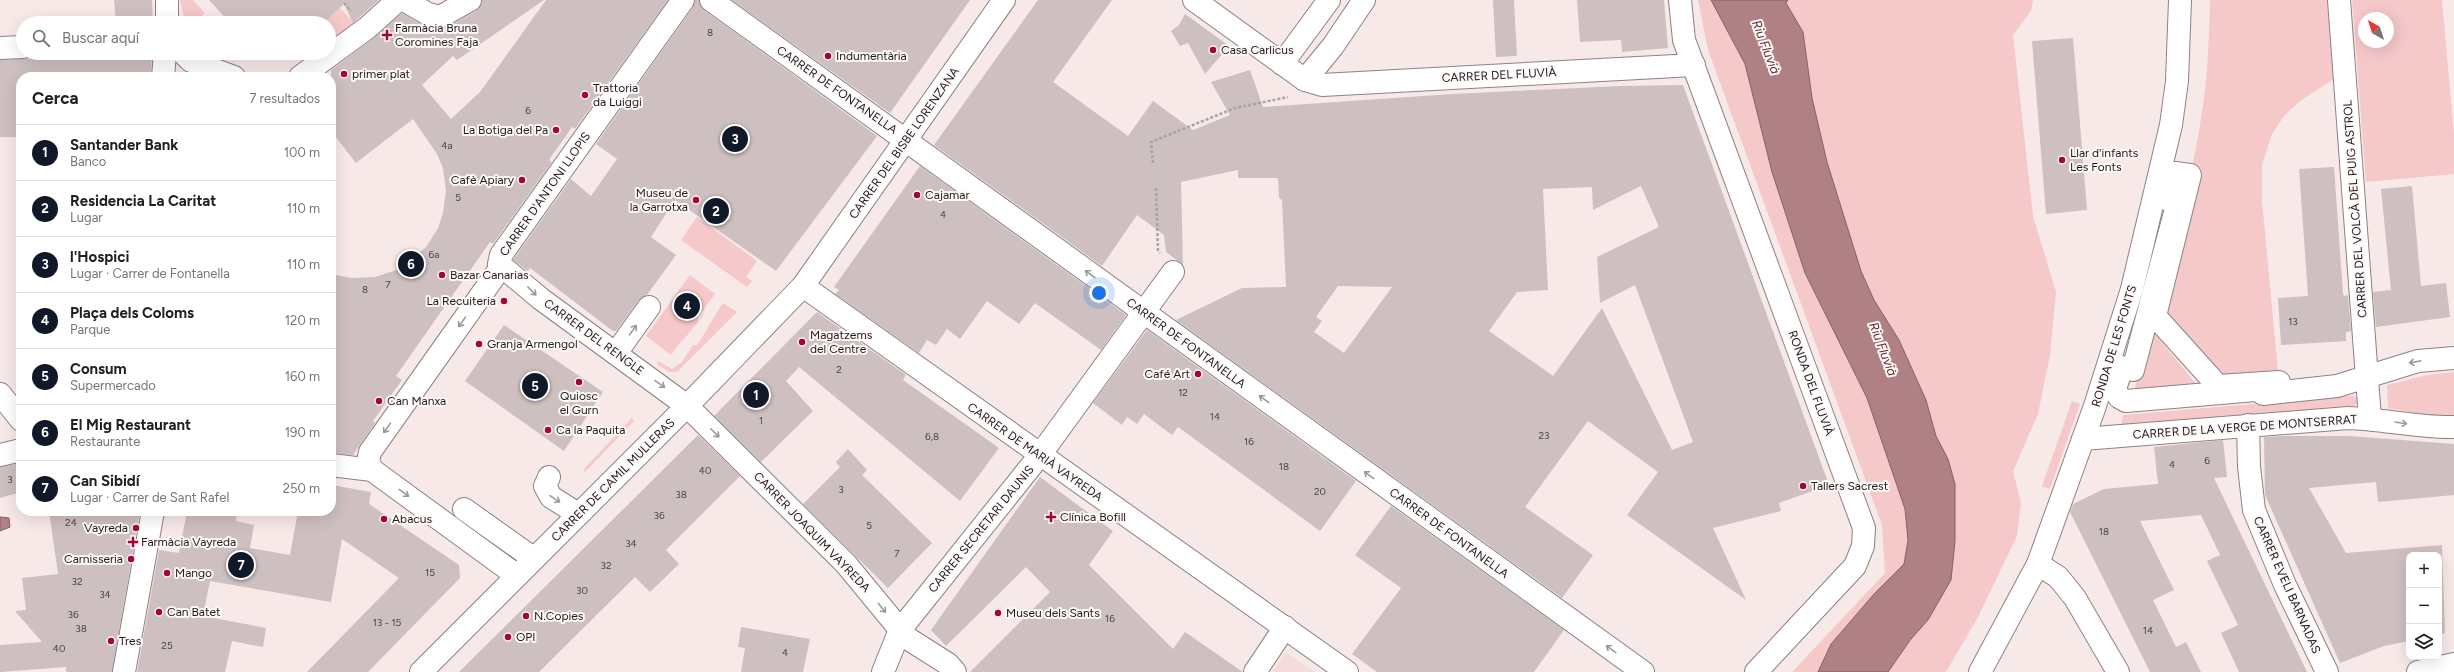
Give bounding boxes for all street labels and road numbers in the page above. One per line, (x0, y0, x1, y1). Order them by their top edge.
street label: CARRER DE FONTANELLA (774, 43, 900, 137)
street label: CARRER DEL BISBE LORENZANA (846, 65, 962, 221)
street label: CARRER DEL FLUVIÀ (1441, 65, 1557, 85)
street label: CARRER DEL VOLCÀ DEL PUIG ASTROL (2340, 99, 2370, 318)
street label: CARRER D'ANTONI LLOPIS (497, 129, 593, 259)
street label: RONDA DE LES FONTS (2089, 283, 2139, 409)
street label: CARRER DE FONTANELLA (1124, 295, 1248, 391)
street label: CARRER DEL RENGLE (541, 296, 647, 378)
street label: RONDA DEL FLUVIÀ (1785, 329, 1837, 437)
street label: CARRER DE MARIÀ VAYREDA (965, 400, 1105, 504)
street label: CARRER DE LA VERGE DE MONTSERRAT (2132, 412, 2358, 442)
street label: CARRER DE CAMIL MULLERAS (549, 416, 677, 544)
street label: CARRER SECRETARI DAUNIS (925, 463, 1037, 595)
street label: CARRER JOAQUIM VAYREDA (751, 469, 873, 595)
street label: CARRER DE FONTANELLA (1387, 485, 1511, 581)
street label: CARRER EVELI BARNADAS (2250, 514, 2324, 656)

